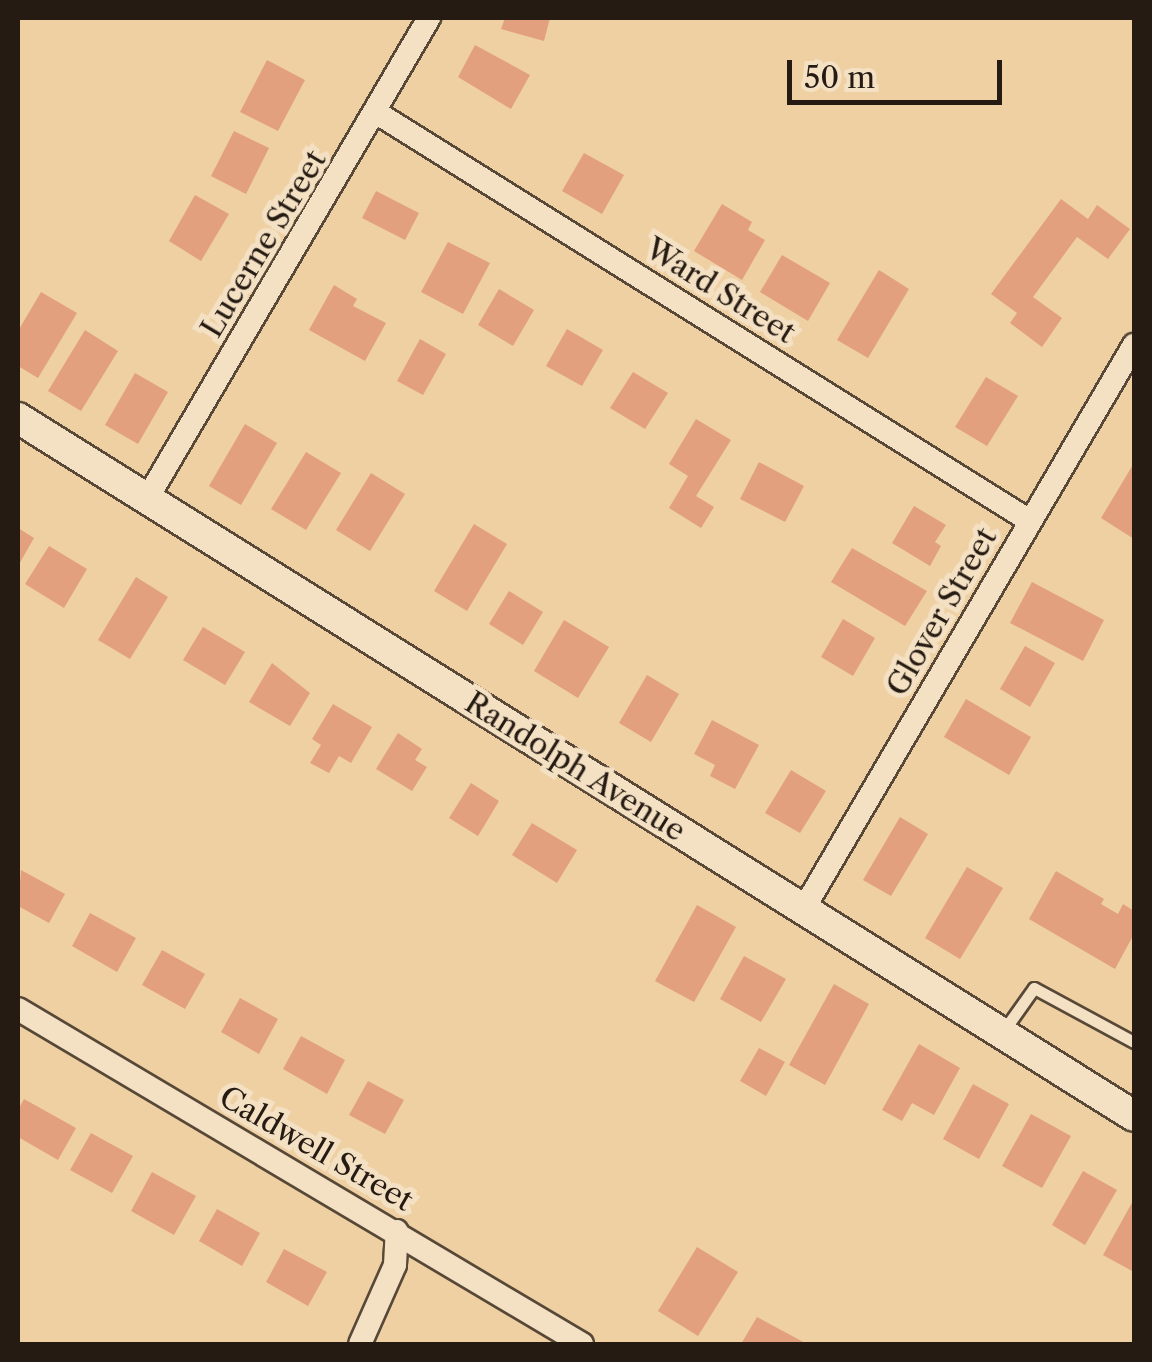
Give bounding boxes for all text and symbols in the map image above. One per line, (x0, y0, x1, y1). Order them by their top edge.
scale bar (792, 40, 1007, 102)
text: 50 m (804, 59, 875, 96)
street label: Lucerne Street (194, 144, 334, 344)
street label: Ward Street (639, 231, 801, 351)
street label: Glover Street (879, 521, 1005, 703)
street label: Randolph Avenue (458, 684, 692, 850)
street label: Caldwell Street (213, 1079, 419, 1219)

